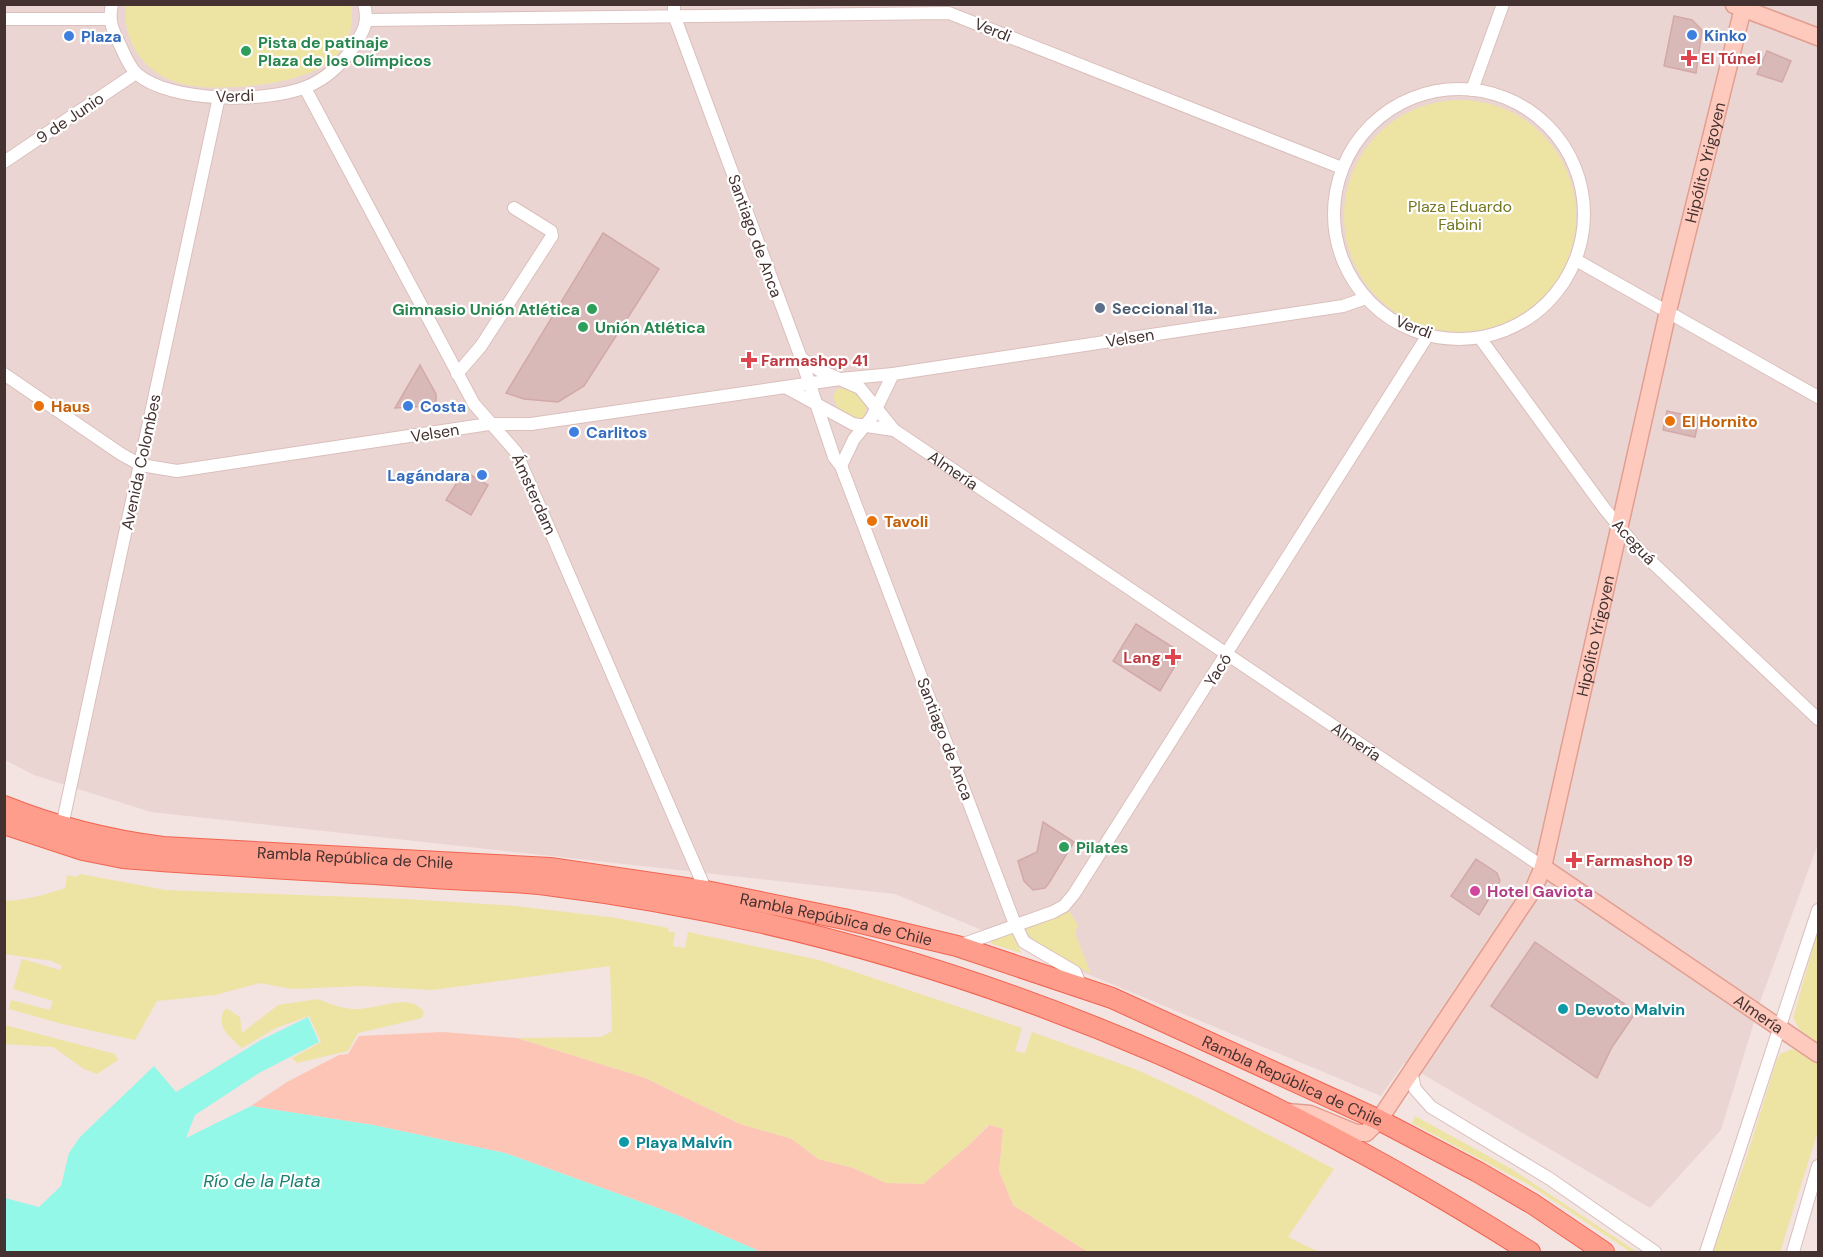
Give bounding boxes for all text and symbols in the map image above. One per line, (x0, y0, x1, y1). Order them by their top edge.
street label: Verdi (971, 13, 1015, 47)
place label: Kinko (1704, 25, 1747, 46)
place label: Plaza (81, 26, 122, 47)
marker: Kinko (1685, 28, 1699, 42)
marker: Plaza (62, 29, 76, 43)
place label: Pista de patinaje Plaza de los Olímpicos (258, 32, 432, 71)
marker: Pista de patinaje Plaza de los Olímpicos (239, 44, 253, 58)
place label: El Túnel (1701, 48, 1761, 69)
marker: El Túnel (1682, 51, 1696, 65)
street label: Verdi (216, 85, 254, 107)
street label: 9 de Junio (32, 88, 108, 148)
street label: Hipólito Yrigoyen (1680, 100, 1730, 225)
street label: Santiago de Anca (723, 172, 787, 300)
park label: Plaza Eduardo Fabini (1408, 196, 1512, 235)
place label: Seccional 11a. (1112, 298, 1217, 319)
place label: Gimnasio Unión Atlética (392, 299, 580, 320)
marker: Seccional 11a. (1093, 301, 1107, 315)
marker: Gimnasio Unión Atlética (585, 302, 599, 316)
street label: Verdi (1392, 310, 1436, 344)
place label: Unión Atlética (595, 317, 705, 338)
marker: Unión Atlética (576, 320, 590, 334)
street label: Velsen (1104, 324, 1156, 352)
place label: Farmashop 41 (761, 350, 868, 371)
marker: Farmashop 41 (742, 353, 756, 367)
street label: Avenida Colombes (116, 392, 166, 532)
place label: Haus (51, 396, 90, 417)
place label: Costa (420, 396, 466, 417)
marker: Haus (32, 399, 46, 413)
marker: Costa (401, 399, 415, 413)
place label: El Hornito (1682, 411, 1758, 432)
marker: El Hornito (1663, 414, 1677, 428)
street label: Velsen (409, 419, 461, 447)
place label: Carlitos (586, 422, 647, 443)
marker: Carlitos (567, 425, 581, 439)
street label: Almería (924, 446, 982, 494)
street label: Ámsterdam (507, 450, 561, 538)
place label: Lagándara (387, 465, 470, 486)
marker: Lagándara (475, 468, 489, 482)
place label: Tavoli (884, 511, 928, 532)
marker: Tavoli (865, 514, 879, 528)
street label: Aceguá (1608, 515, 1660, 569)
street label: Hipólito Yrigoyen (1571, 573, 1619, 699)
place label: Lang (1123, 647, 1161, 668)
street label: Yacó (1200, 649, 1236, 691)
marker: Lang (1166, 650, 1180, 664)
street label: Santiago de Anca (912, 675, 978, 803)
street label: Almería (1327, 717, 1385, 766)
place label: Pilates (1076, 837, 1129, 858)
marker: Pilates (1057, 840, 1071, 854)
street label: Rambla República de Chile (256, 842, 454, 873)
place label: Farmashop 19 (1586, 850, 1693, 871)
marker: Farmashop 19 (1567, 853, 1581, 867)
place label: Hotel Gaviota (1487, 881, 1593, 902)
marker: Hotel Gaviota (1468, 884, 1482, 898)
street label: Rambla República de Chile (738, 888, 934, 950)
street label: Almería (1730, 989, 1788, 1038)
place label: Devoto Malvin (1575, 999, 1685, 1020)
marker: Devoto Malvin (1556, 1002, 1570, 1016)
street label: Rambla República de Chile (1199, 1030, 1386, 1131)
place label: Playa Malvín (636, 1132, 732, 1153)
marker: Playa Malvín (617, 1135, 631, 1149)
water label: Río de la Plata (203, 1169, 321, 1193)

